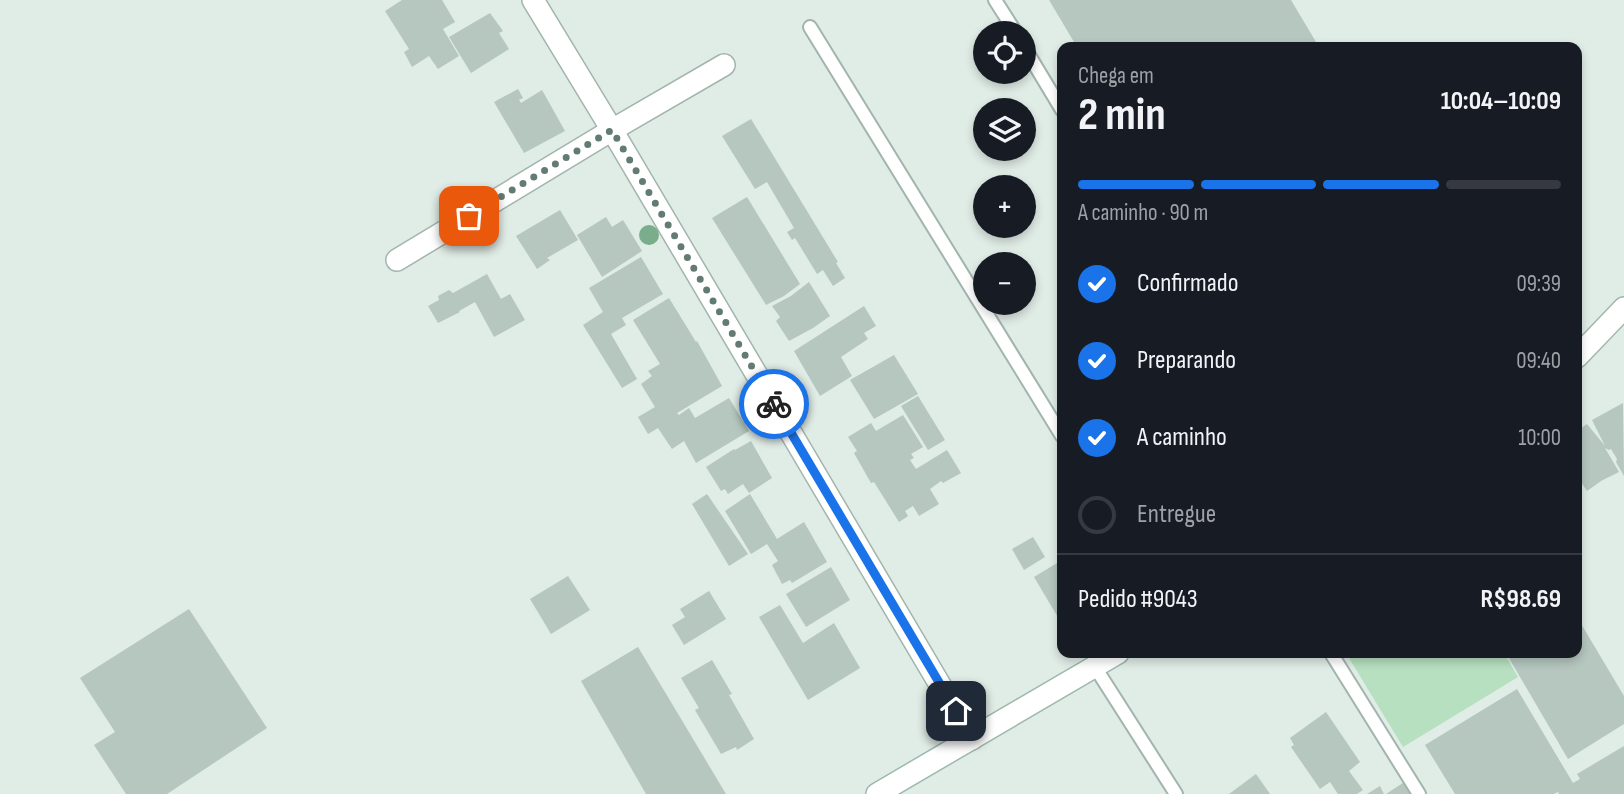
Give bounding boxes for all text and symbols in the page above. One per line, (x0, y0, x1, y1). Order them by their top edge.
map controls (973, 21, 1036, 315)
button: locate (973, 21, 1036, 84)
text: Chega em (1078, 62, 1154, 90)
text: 10:04–10:09 (1441, 86, 1561, 117)
text: 2 min (1078, 88, 1166, 143)
button: layers (973, 98, 1036, 161)
button: + (973, 175, 1036, 238)
pin (439, 186, 499, 246)
icon: bag (450, 197, 488, 235)
text: A caminho · 90 m (1078, 199, 1208, 227)
button: − (973, 252, 1036, 315)
icon: check (1078, 265, 1116, 303)
text: Confirmado (1137, 268, 1238, 299)
text: 09:39 (1516, 270, 1561, 298)
icon: check (1078, 342, 1116, 380)
text: Preparando (1137, 345, 1236, 376)
text: 09:40 (1516, 347, 1561, 375)
courier (739, 369, 809, 439)
icon: bike (755, 385, 793, 423)
icon: check (1078, 419, 1116, 457)
text: A caminho (1137, 422, 1227, 453)
text: 10:00 (1518, 424, 1561, 452)
text: Entregue (1137, 499, 1216, 530)
text: Pedido #9043 (1078, 584, 1198, 615)
text: R$98.69 (1481, 584, 1561, 615)
pin (926, 681, 986, 741)
icon: home (937, 692, 975, 730)

